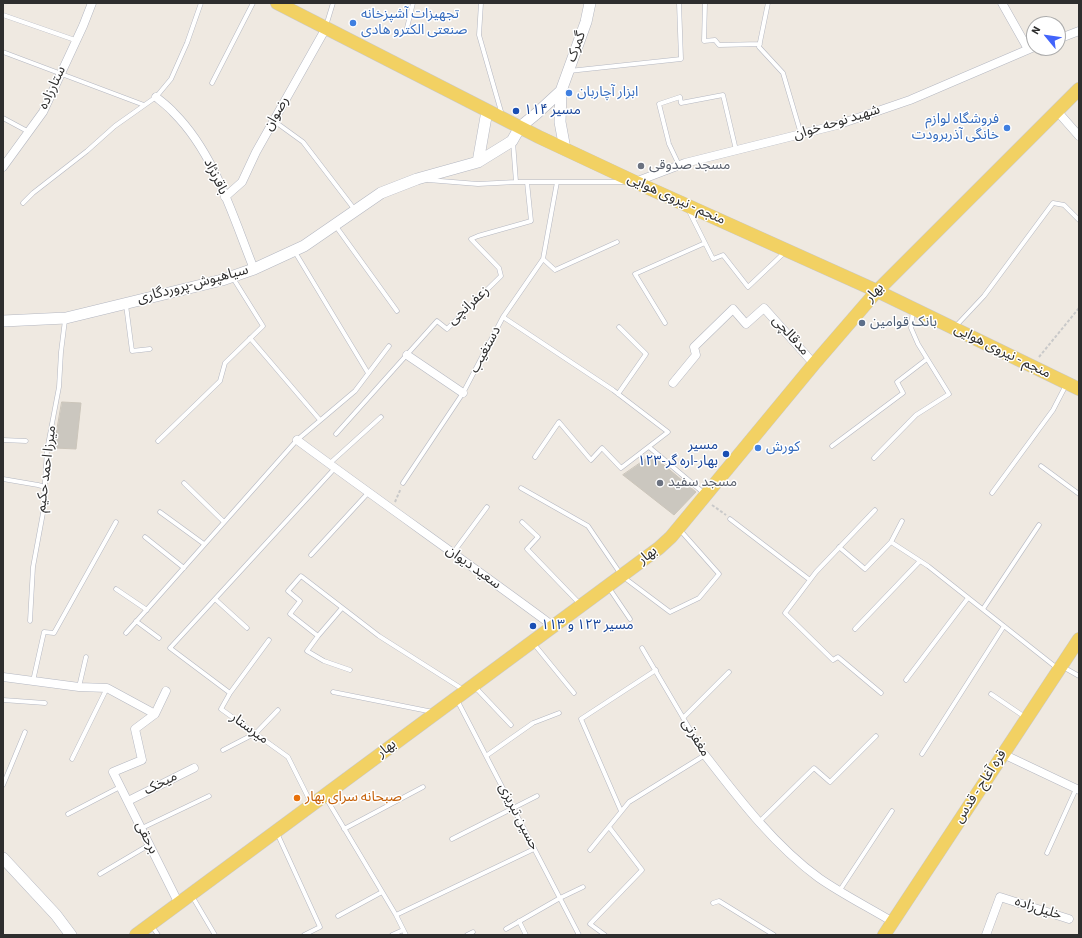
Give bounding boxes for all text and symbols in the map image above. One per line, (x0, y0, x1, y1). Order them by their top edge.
place label: تجهیزات آشپزخانه صنعتی الکترو هادی (361, 7, 467, 40)
north arrow (1026, 16, 1066, 56)
marker: تجهیزات آشپزخانه صنعتی الکترو هادی (348, 18, 358, 28)
text: N (1028, 24, 1044, 37)
street label: گمرک (564, 30, 590, 64)
street label: ستارزاده (36, 64, 70, 112)
place label: ابزار آچاربان (577, 85, 638, 101)
marker: ابزار آچاربان (564, 88, 574, 98)
street label: رضوان (261, 94, 293, 134)
street label: شهید نوحه خوان (792, 102, 882, 144)
place label: مسیر ۱۱۴ (524, 103, 581, 119)
marker: مسیر ۱۱۴ (511, 106, 521, 116)
place label: فروشگاه لوازم خانگی آذربرودت (912, 112, 999, 144)
marker: فروشگاه لوازم خانگی آذربرودت (1002, 123, 1012, 133)
street label: باقرنژاد (199, 156, 231, 198)
place label: مسجد صدوقی (649, 158, 730, 174)
marker: مسجد صدوقی (636, 161, 646, 171)
street label: منجم - نیروی هوایی (624, 171, 728, 229)
street label: سیاهپوش-پروردگاری (136, 262, 250, 308)
street label: بهار (862, 280, 888, 306)
street label: زعفرانچی (445, 283, 493, 329)
street label: مدقالچی (768, 313, 812, 359)
place label: بانک قوامین (870, 315, 937, 331)
marker: بانک قوامین (857, 318, 867, 328)
street label: منجم - نیروی هوایی (951, 321, 1053, 383)
street label: دستغیب (467, 324, 505, 376)
street label: میرزا احمد حکیم (33, 425, 61, 513)
place label: مسیر ۱۲۳-بهار-اره گر (638, 438, 718, 470)
place label: کورش (766, 440, 800, 456)
marker: کورش (753, 443, 763, 453)
marker: مسیر ۱۲۳-بهار-اره گر (721, 449, 731, 459)
place label: مسجد سفید (668, 475, 737, 491)
marker: مسجد سفید (655, 478, 665, 488)
street label: سعید دیوان (442, 542, 504, 594)
street label: بهار (635, 543, 661, 569)
place label: مسیر ۱۲۳ و ۱۱۳ (541, 618, 634, 634)
marker: مسیر ۱۲۳ و ۱۱۳ (528, 621, 538, 631)
street label: میرستار (227, 710, 271, 748)
street label: مغفرتی (677, 716, 713, 760)
street label: بهار (374, 736, 400, 762)
street label: قره آغاج - قدس (951, 747, 1011, 827)
street label: میخک (142, 769, 180, 799)
street label: حسین تبریزی (494, 781, 542, 853)
place label: صبحانه سرای بهار (305, 790, 402, 806)
marker: صبحانه سرای بهار (292, 793, 302, 803)
street label: برحقی (131, 819, 161, 857)
street label: خلیل‌زاده (1012, 894, 1064, 924)

